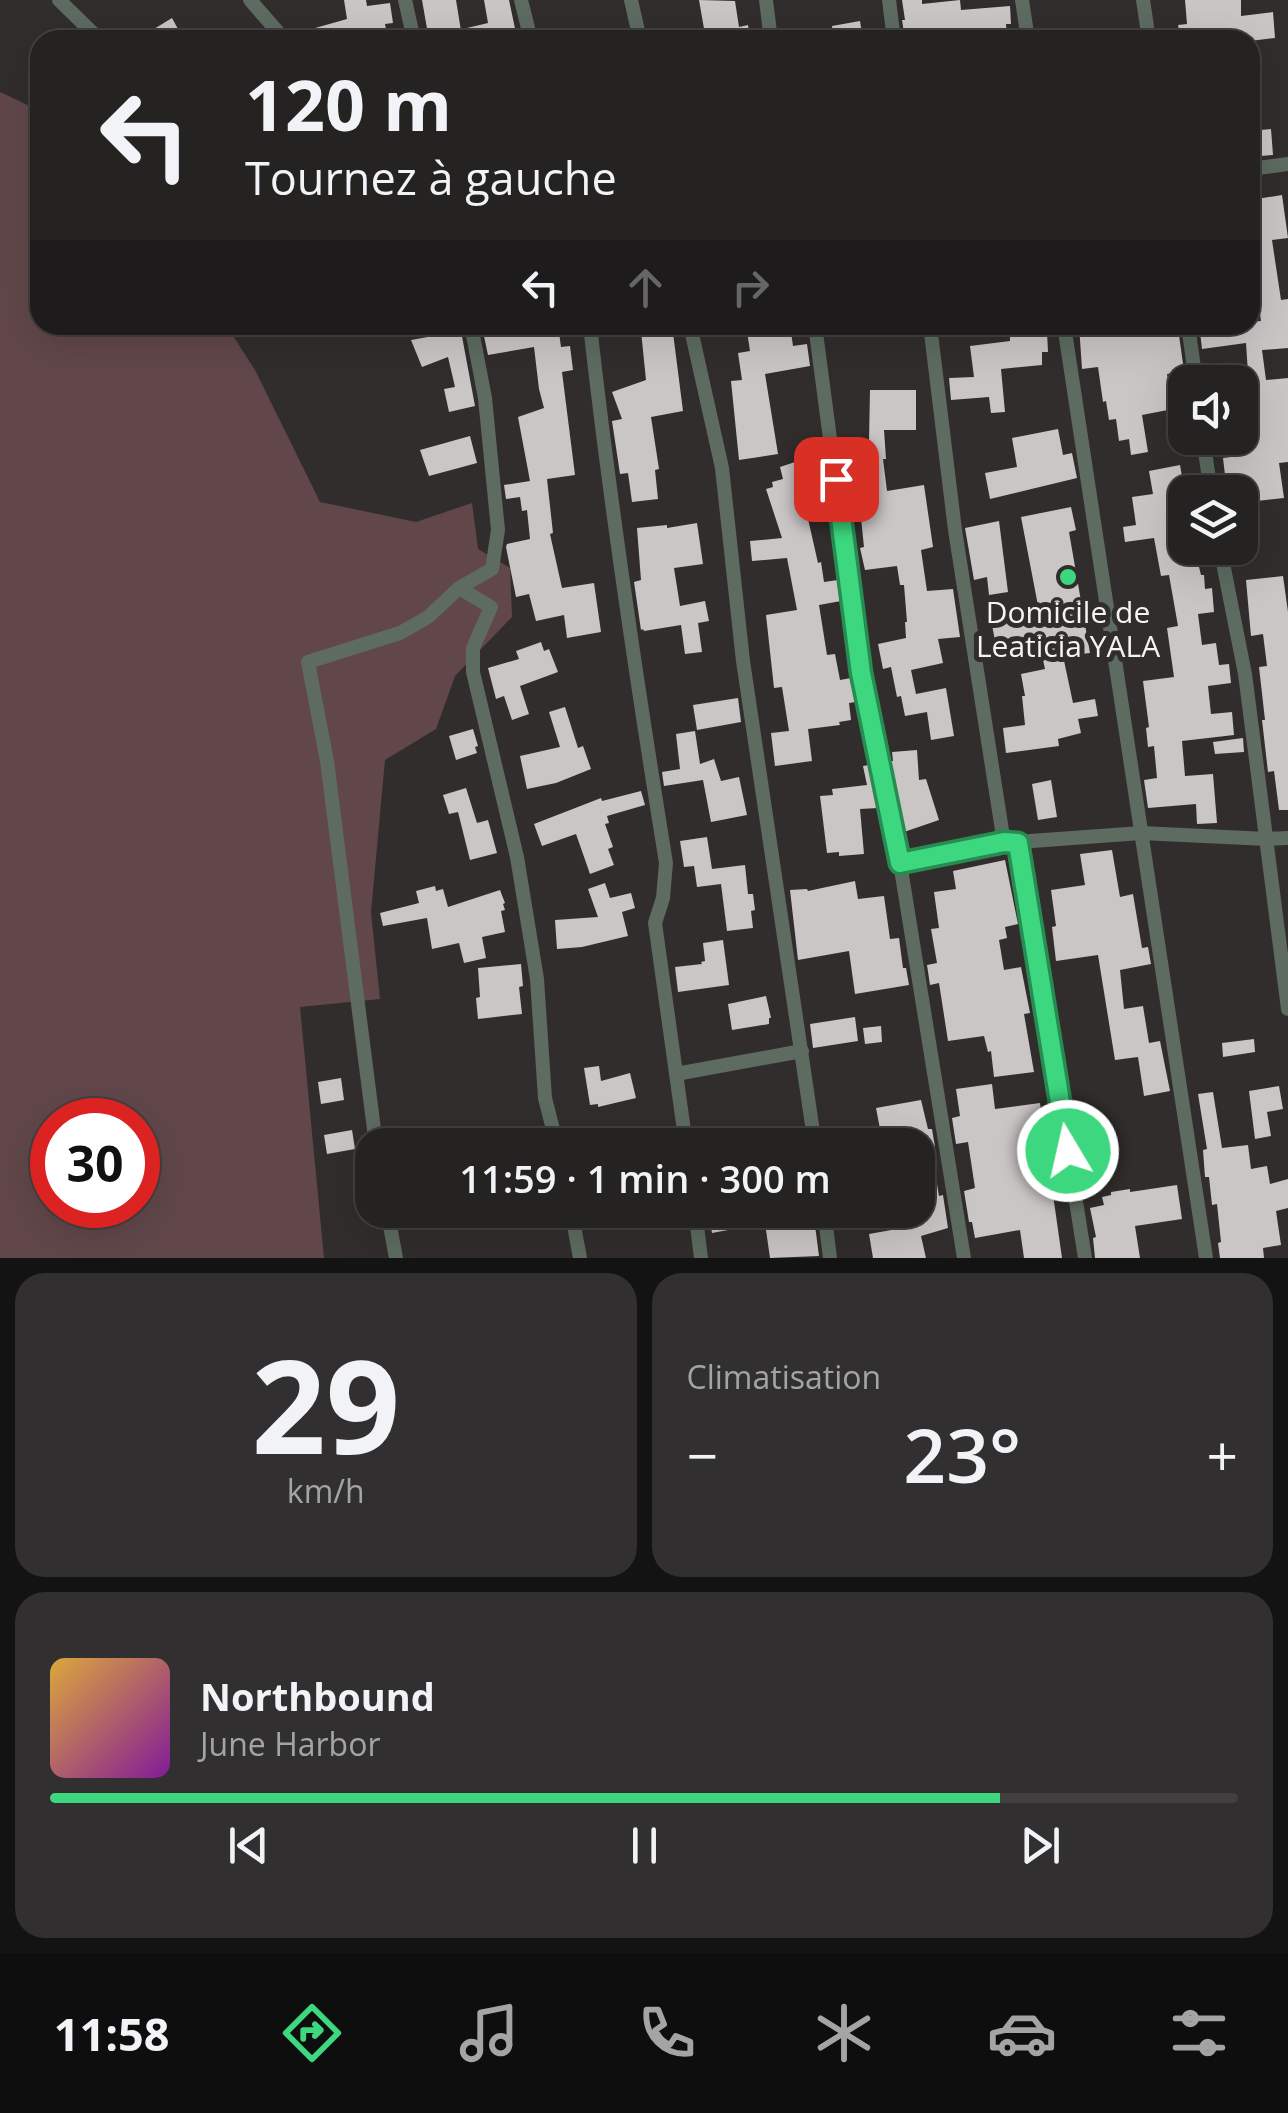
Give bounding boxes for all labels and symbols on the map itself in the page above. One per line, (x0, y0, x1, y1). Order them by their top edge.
pin (794, 437, 879, 522)
marker: Domicile de Leaticia YALA (1057, 566, 1079, 588)
place label: Domicile de Leaticia YALA (976, 591, 1160, 666)
speed limit sign: 30 (30, 1098, 160, 1228)
position arrow (1016, 1099, 1120, 1203)

